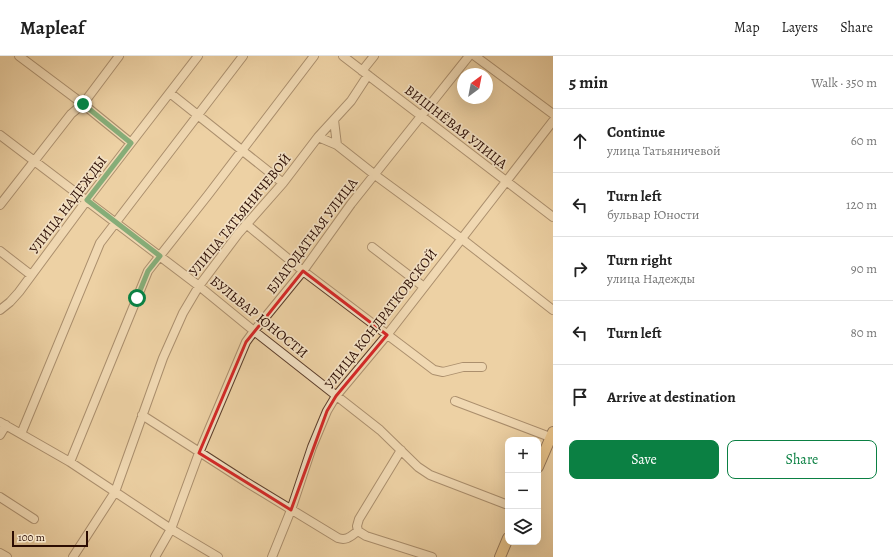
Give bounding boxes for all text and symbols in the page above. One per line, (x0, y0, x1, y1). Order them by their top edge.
text: Mapleaf (20, 15, 85, 41)
text: Map (734, 18, 760, 37)
text: Layers (782, 18, 818, 37)
text: Share (840, 18, 873, 37)
north arrow (457, 68, 493, 104)
text: 5 min (569, 71, 608, 94)
text: Walk · 350 m (811, 74, 877, 91)
street label: ВИШНЁВАЯ УЛИЦА (401, 81, 512, 174)
route end (74, 95, 92, 113)
text: Continue (607, 122, 665, 142)
icon: ahead (569, 130, 591, 152)
text: 60 m (851, 132, 877, 149)
text: улица Татьяничевой (607, 142, 721, 159)
street label: УЛИЦА ТАТЬЯНИЧЕВОЙ (184, 149, 296, 281)
street label: УЛИЦА НАДЕЖДЫ (25, 152, 111, 258)
street label: БЛАГОДАТНАЯ УЛИЦА (262, 173, 362, 298)
text: Turn left (607, 186, 662, 206)
icon: left (569, 194, 591, 216)
text: 120 m (846, 196, 877, 213)
text: бульвар Юности (607, 206, 699, 223)
street label: УЛИЦА КОНДРАТКОВСКОЙ (320, 245, 442, 393)
text: Turn right (607, 250, 672, 270)
icon: right (569, 258, 591, 280)
text: 90 m (851, 260, 877, 277)
text: улица Надежды (607, 270, 695, 287)
street label: БУЛЬВАР ЮНОСТИ (206, 272, 312, 362)
route start (128, 289, 146, 307)
icon: left (569, 322, 591, 344)
text: Turn left (607, 323, 662, 343)
text: 80 m (850, 324, 877, 341)
icon: arrive (569, 386, 591, 408)
text: Arrive at destination (607, 387, 736, 407)
map controls (505, 437, 541, 545)
button: + (505, 437, 541, 473)
button: Save (569, 440, 719, 479)
button: Share (727, 440, 877, 479)
button: − (505, 473, 541, 509)
button: layers (505, 509, 541, 545)
scale bar (12, 529, 88, 548)
text: 100 m (18, 530, 45, 545)

